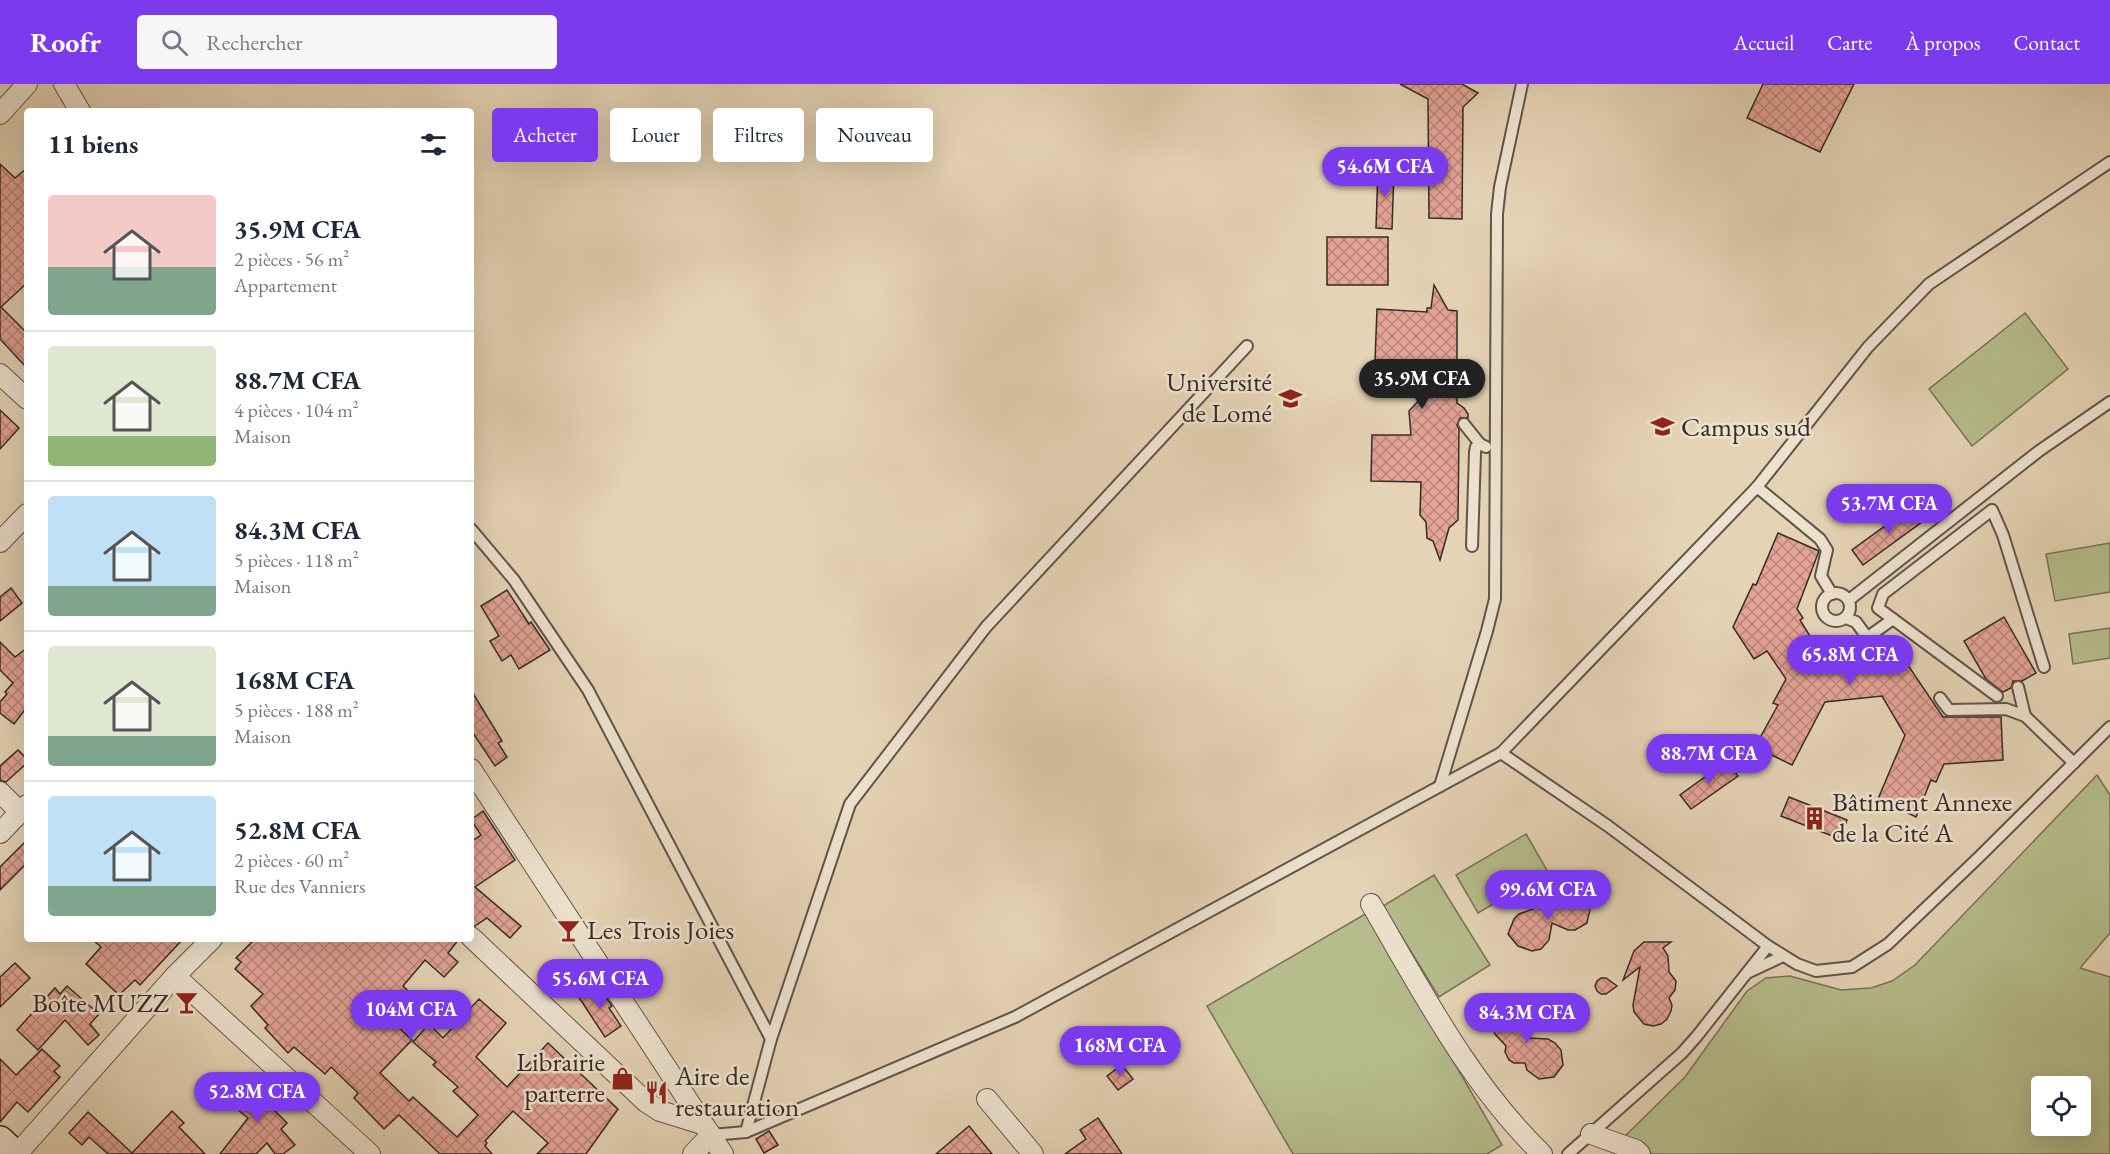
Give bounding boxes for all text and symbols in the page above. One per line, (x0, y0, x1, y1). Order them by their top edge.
search box (137, 15, 557, 69)
text: Roofr (30, 24, 101, 60)
icon: search (158, 26, 191, 59)
text: Rechercher (206, 28, 303, 57)
text: Accueil (1734, 29, 1794, 56)
text: Carte (1827, 29, 1872, 56)
text: À propos (1905, 29, 1980, 56)
text: Contact (2013, 29, 2080, 56)
chip: Acheter (492, 108, 598, 162)
chip: Louer (610, 108, 701, 162)
chip: Filtres (713, 108, 804, 162)
chip: Nouveau (816, 108, 933, 162)
text: 11 biens (48, 127, 138, 161)
icon: filters (417, 128, 450, 161)
pin: 54.6M CFA (1316, 147, 1454, 198)
text: 54.6M CFA (1336, 153, 1434, 179)
text: 35.9M CFA (234, 212, 361, 246)
icon: home (96, 219, 168, 291)
text: 2 pièces · 56 m² (234, 246, 349, 272)
text: Appartement (234, 272, 337, 298)
pin: 35.9M CFA (1353, 359, 1491, 410)
text: 88.7M CFA (234, 363, 361, 397)
place label: Université de Lomé (1166, 364, 1272, 430)
text: 35.9M CFA (1373, 365, 1471, 391)
icon: home (96, 370, 168, 442)
school or university icon: Université de Lomé (1277, 385, 1303, 411)
text: 4 pièces · 104 m² (234, 397, 359, 423)
place label: Campus sud (1681, 409, 1811, 444)
school or university icon: Campus sud (1650, 414, 1676, 440)
text: Maison (234, 423, 291, 449)
pin: 53.7M CFA (1820, 484, 1958, 535)
text: 53.7M CFA (1840, 490, 1938, 516)
text: 84.3M CFA (234, 513, 361, 547)
icon: home (96, 520, 168, 592)
text: 5 pièces · 118 m² (234, 547, 359, 573)
text: Maison (234, 573, 291, 599)
pin: 65.8M CFA (1781, 635, 1919, 686)
text: 65.8M CFA (1801, 641, 1899, 667)
text: 168M CFA (234, 663, 355, 697)
icon: home (96, 670, 168, 742)
text: 5 pièces · 188 m² (234, 697, 359, 723)
text: Maison (234, 723, 291, 749)
pin: 88.7M CFA (1640, 734, 1778, 785)
text: 88.7M CFA (1660, 740, 1758, 766)
place label: Bâtiment Annexe de la Cité A (1832, 784, 2012, 850)
building icon: Bâtiment Annexe de la Cité A (1801, 805, 1827, 831)
text: 52.8M CFA (234, 813, 361, 847)
icon: home (96, 820, 168, 892)
text: 2 pièces · 60 m² (234, 847, 349, 873)
pin: 99.6M CFA (1479, 870, 1617, 921)
text: Rue des Vanniers (234, 873, 365, 899)
text: 99.6M CFA (1499, 876, 1597, 902)
place label: Les Trois Joies (587, 912, 734, 947)
bar icon: Les Trois Joies (556, 917, 582, 943)
pin: 55.6M CFA (531, 959, 669, 1010)
text: 55.6M CFA (551, 965, 649, 991)
place label: Boîte MUZZ (32, 985, 169, 1020)
bar icon: Boîte MUZZ (174, 990, 200, 1016)
pin: 104M CFA (349, 990, 473, 1041)
pin: 84.3M CFA (1458, 993, 1596, 1044)
text: 104M CFA (365, 996, 457, 1022)
text: 84.3M CFA (1478, 999, 1576, 1025)
pin: 168M CFA (1058, 1026, 1182, 1077)
text: 168M CFA (1074, 1032, 1166, 1058)
place label: Librairie parterre (516, 1044, 605, 1110)
place label: Aire de restauration (674, 1058, 799, 1124)
shop icon: Librairie parterre (610, 1065, 636, 1091)
pin: 52.8M CFA (188, 1072, 326, 1123)
map controls (2031, 1076, 2091, 1136)
button: locate (2031, 1076, 2091, 1136)
text: 52.8M CFA (208, 1078, 306, 1104)
restaurant icon: Aire de restauration (644, 1079, 670, 1105)

